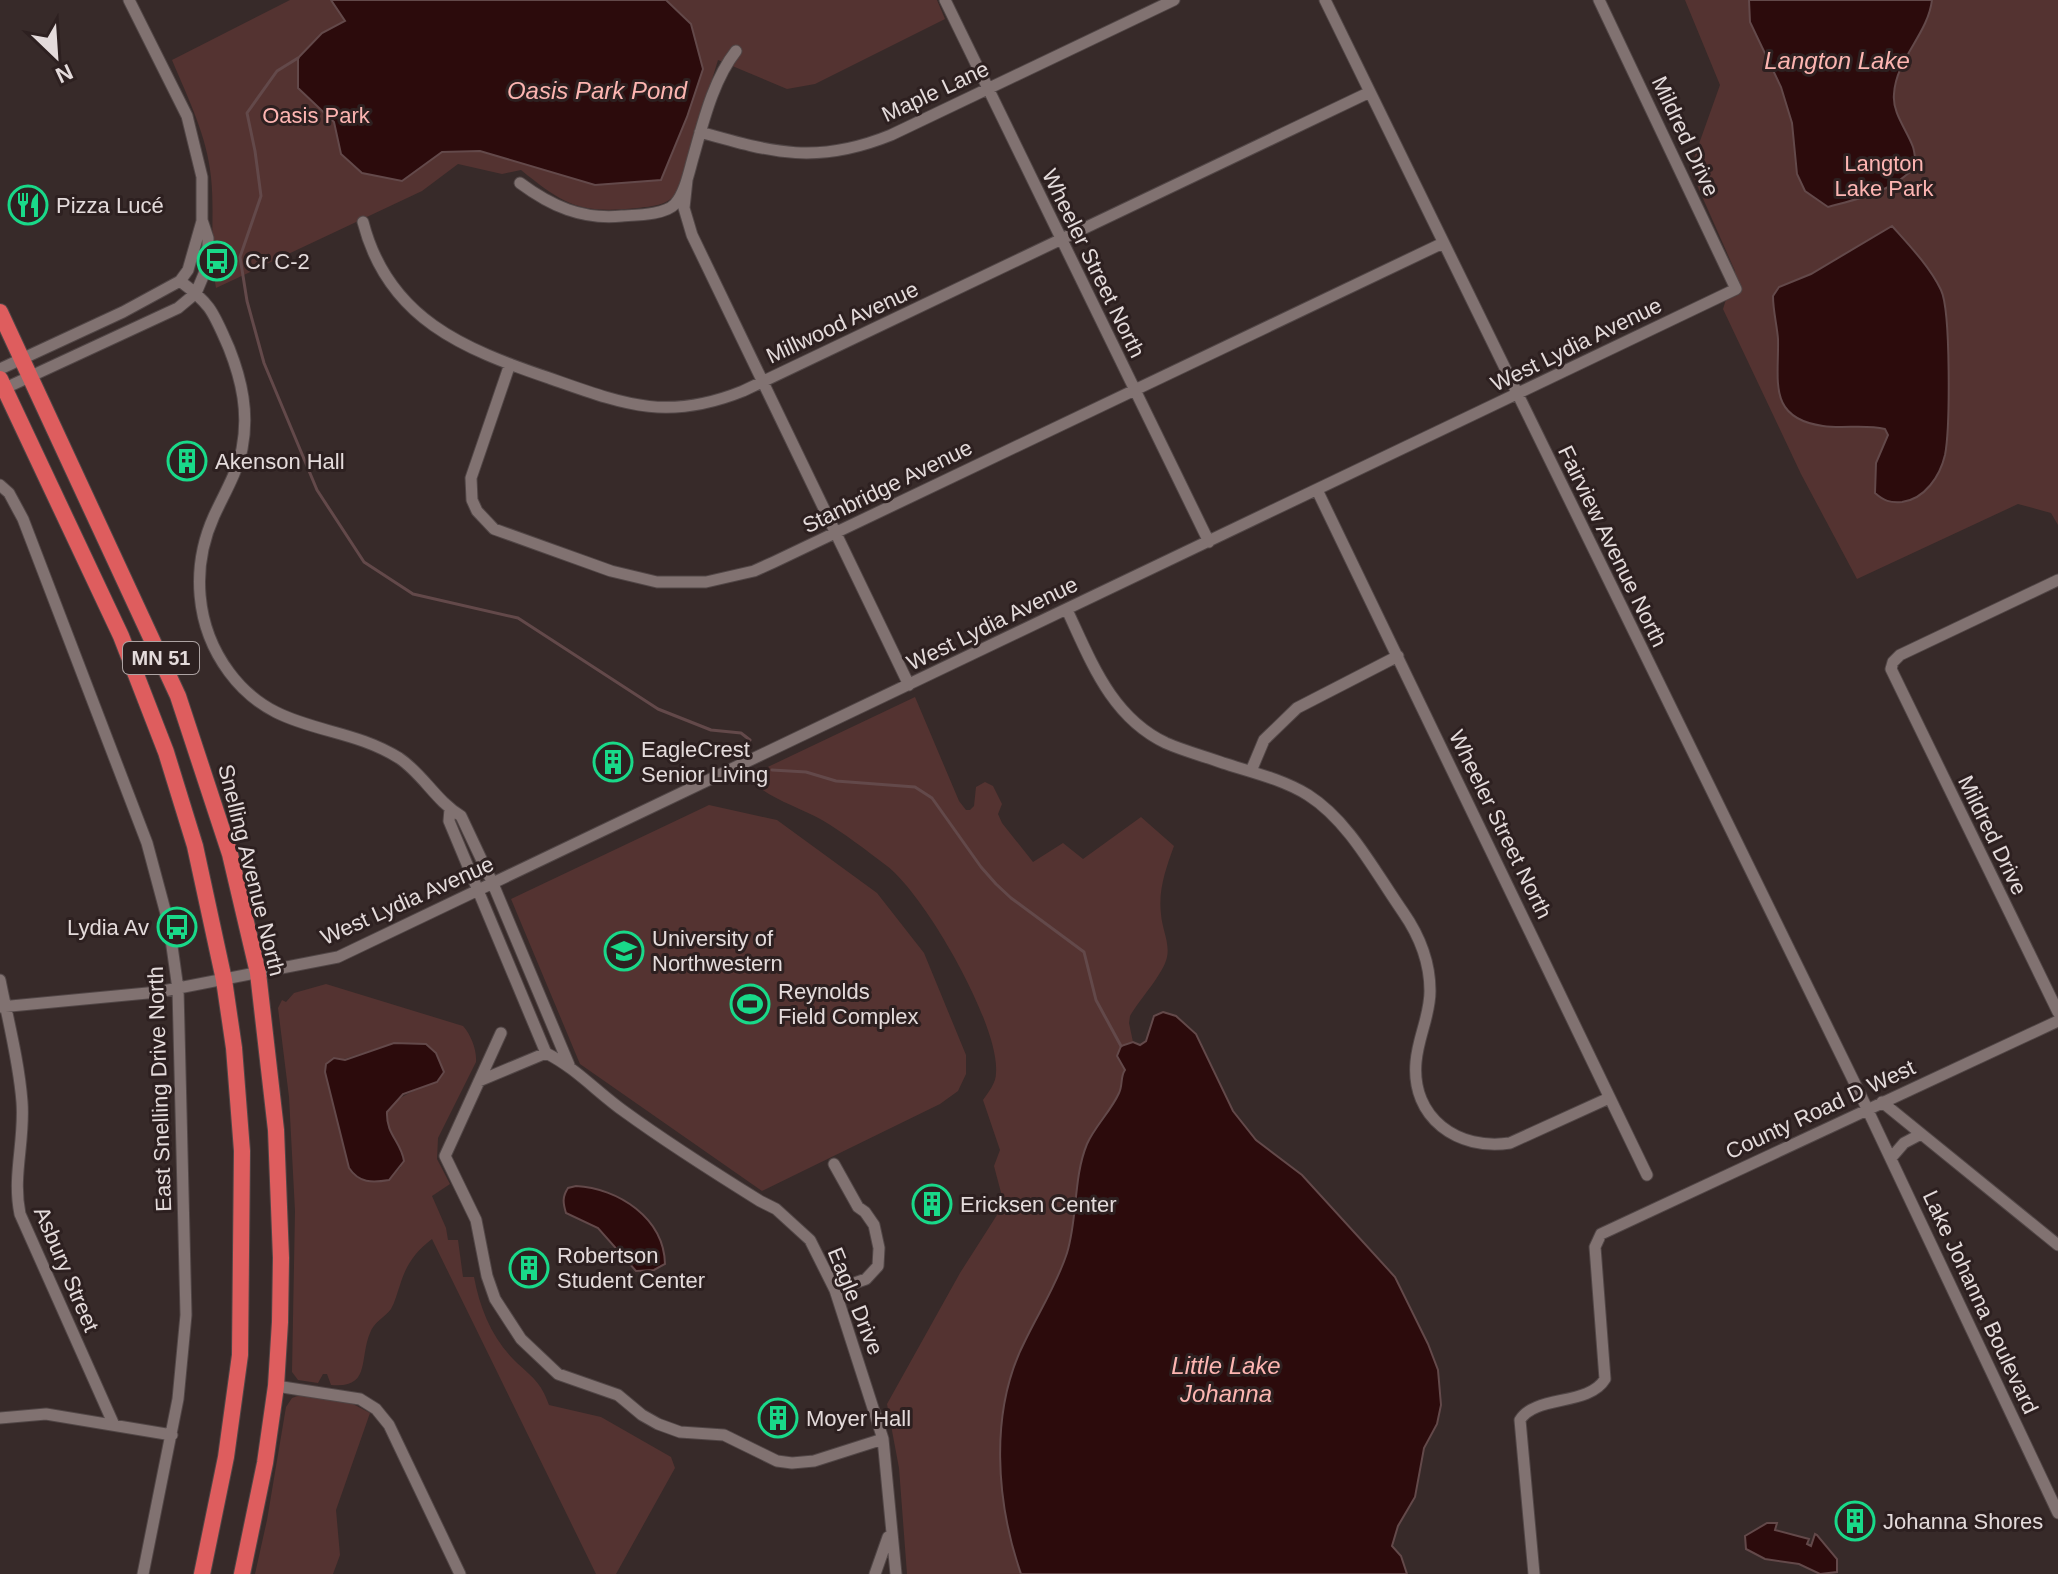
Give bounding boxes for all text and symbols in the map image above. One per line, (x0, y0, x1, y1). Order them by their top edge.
north arrow (16, 16, 96, 96)
water label: Langton Lake (1764, 47, 1910, 74)
street label: Maple Lane (878, 56, 993, 127)
text: N (52, 59, 77, 88)
street label: Mildred Drive (1647, 72, 1724, 200)
water label: Oasis Park Pond (507, 77, 688, 104)
park label: Oasis Park (262, 103, 371, 128)
park label: Langton Lake Park (1834, 151, 1935, 201)
street label: Wheeler Street North (1037, 165, 1150, 362)
restaurant icon: Pizza Lucé (7, 184, 49, 226)
place label: Pizza Lucé (56, 193, 164, 218)
bus stop icon: Cr C-2 (196, 240, 238, 282)
place label: Cr C-2 (245, 249, 310, 274)
street label: Millwood Avenue (762, 276, 922, 369)
street label: West Lydia Avenue (1487, 292, 1666, 397)
street label: Stanbridge Avenue (798, 435, 976, 538)
building icon: Akenson Hall (166, 440, 208, 482)
street label: Fairview Avenue North (1553, 441, 1672, 651)
place label: Akenson Hall (215, 449, 345, 474)
street label: West Lydia Avenue (903, 571, 1082, 676)
road number: MN 51 (123, 642, 199, 674)
street label: Wheeler Street North (1444, 726, 1557, 923)
place label: EagleCrest Senior Living (641, 737, 768, 787)
building icon: EagleCrest Senior Living (592, 741, 634, 783)
street label: Snelling Avenue North (213, 762, 290, 979)
street label: Mildred Drive (1953, 772, 2032, 899)
street label: West Lydia Avenue (317, 851, 498, 950)
bus stop icon: Lydia Av (156, 906, 198, 948)
place label: Lydia Av (67, 915, 149, 940)
place label: University of Northwestern (652, 926, 783, 976)
school or university icon: University of Northwestern (603, 930, 645, 972)
street label: East Snelling Drive North (143, 966, 176, 1212)
place label: Reynolds Field Complex (778, 979, 919, 1029)
sports icon: Reynolds Field Complex (729, 983, 771, 1025)
street label: County Road D West (1721, 1055, 1919, 1164)
building icon: Ericksen Center (911, 1183, 953, 1225)
street label: Lake Johanna Boulevard (1918, 1187, 2043, 1418)
place label: Ericksen Center (960, 1192, 1117, 1217)
street label: Asbury Street (29, 1203, 104, 1335)
place label: Robertson Student Center (557, 1243, 705, 1293)
street label: Eagle Drive (823, 1244, 888, 1359)
building icon: Robertson Student Center (508, 1247, 550, 1289)
water label: Little Lake Johanna (1171, 1352, 1281, 1407)
building icon: Moyer Hall (757, 1397, 799, 1439)
place label: Moyer Hall (806, 1406, 911, 1431)
building icon: Johanna Shores (1834, 1500, 1876, 1542)
place label: Johanna Shores (1883, 1509, 2043, 1534)

